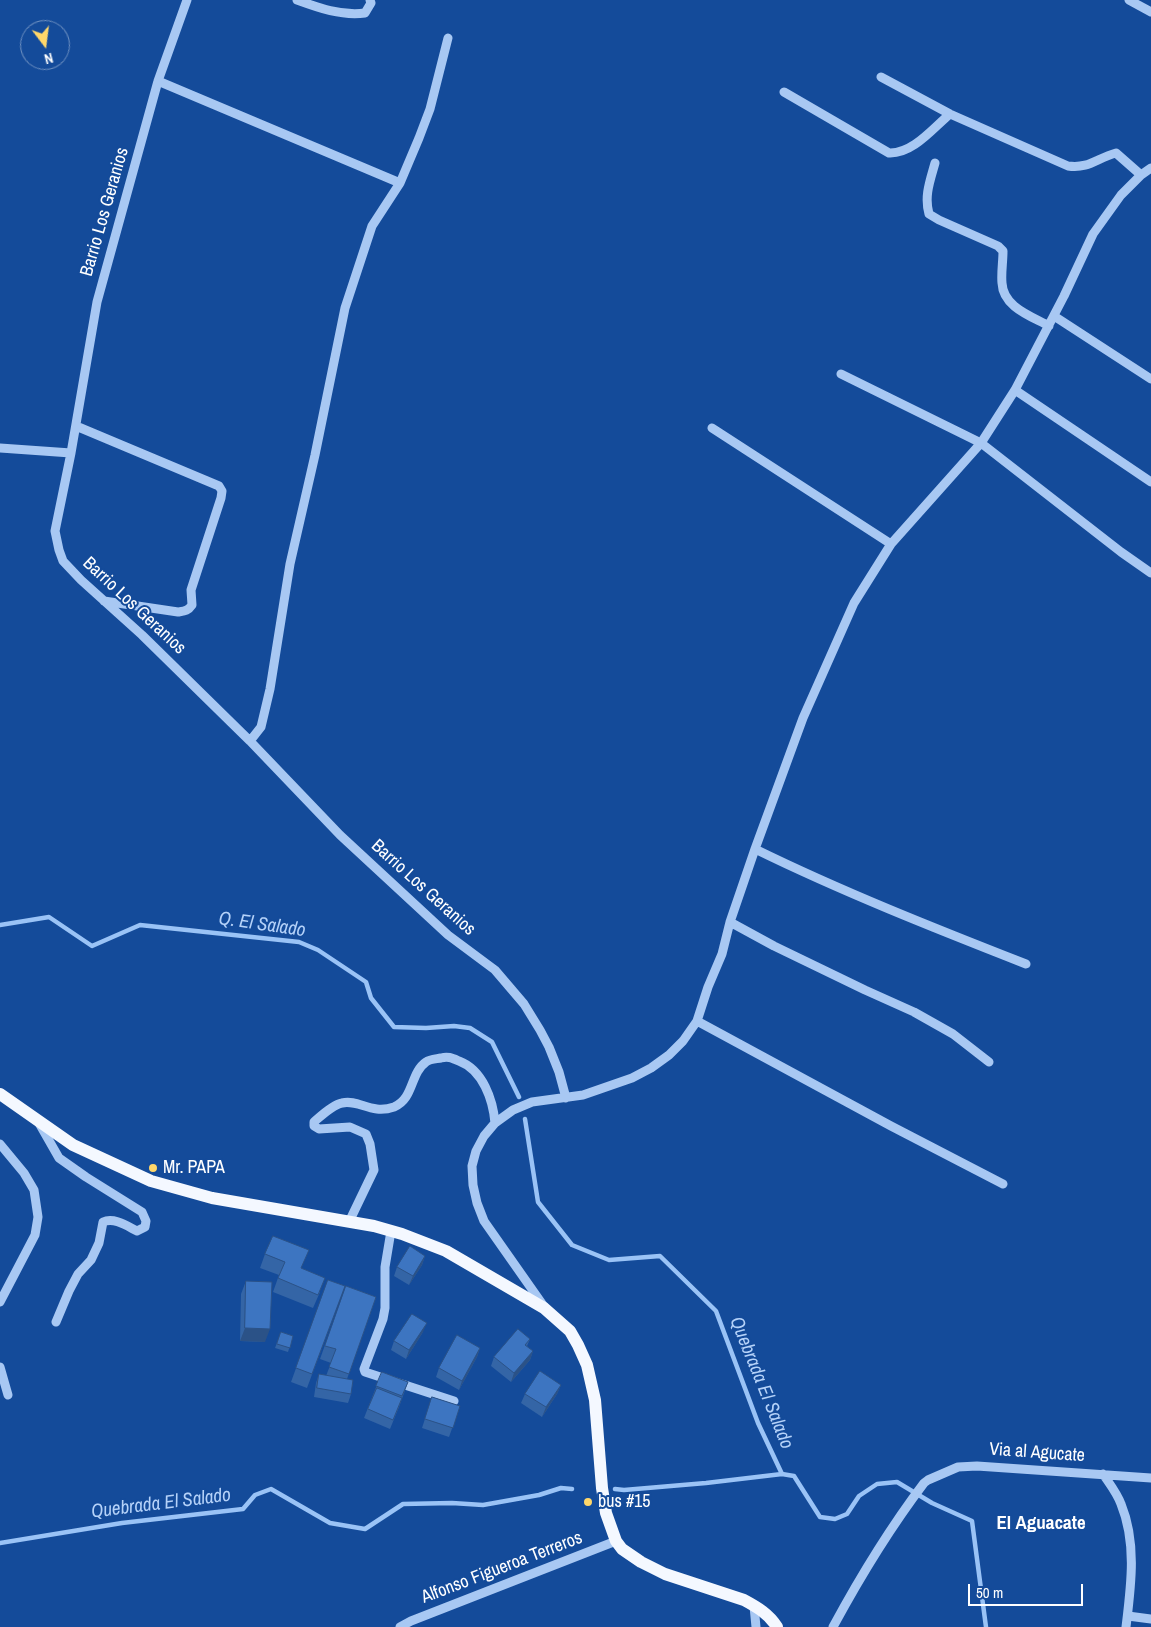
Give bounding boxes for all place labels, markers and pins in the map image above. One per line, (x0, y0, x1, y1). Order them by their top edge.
place label: Mr. PAPA (163, 1157, 225, 1179)
marker: Mr. PAPA (147, 1162, 159, 1174)
place label: bus #15 (598, 1491, 651, 1513)
marker: bus #15 (582, 1496, 594, 1508)

